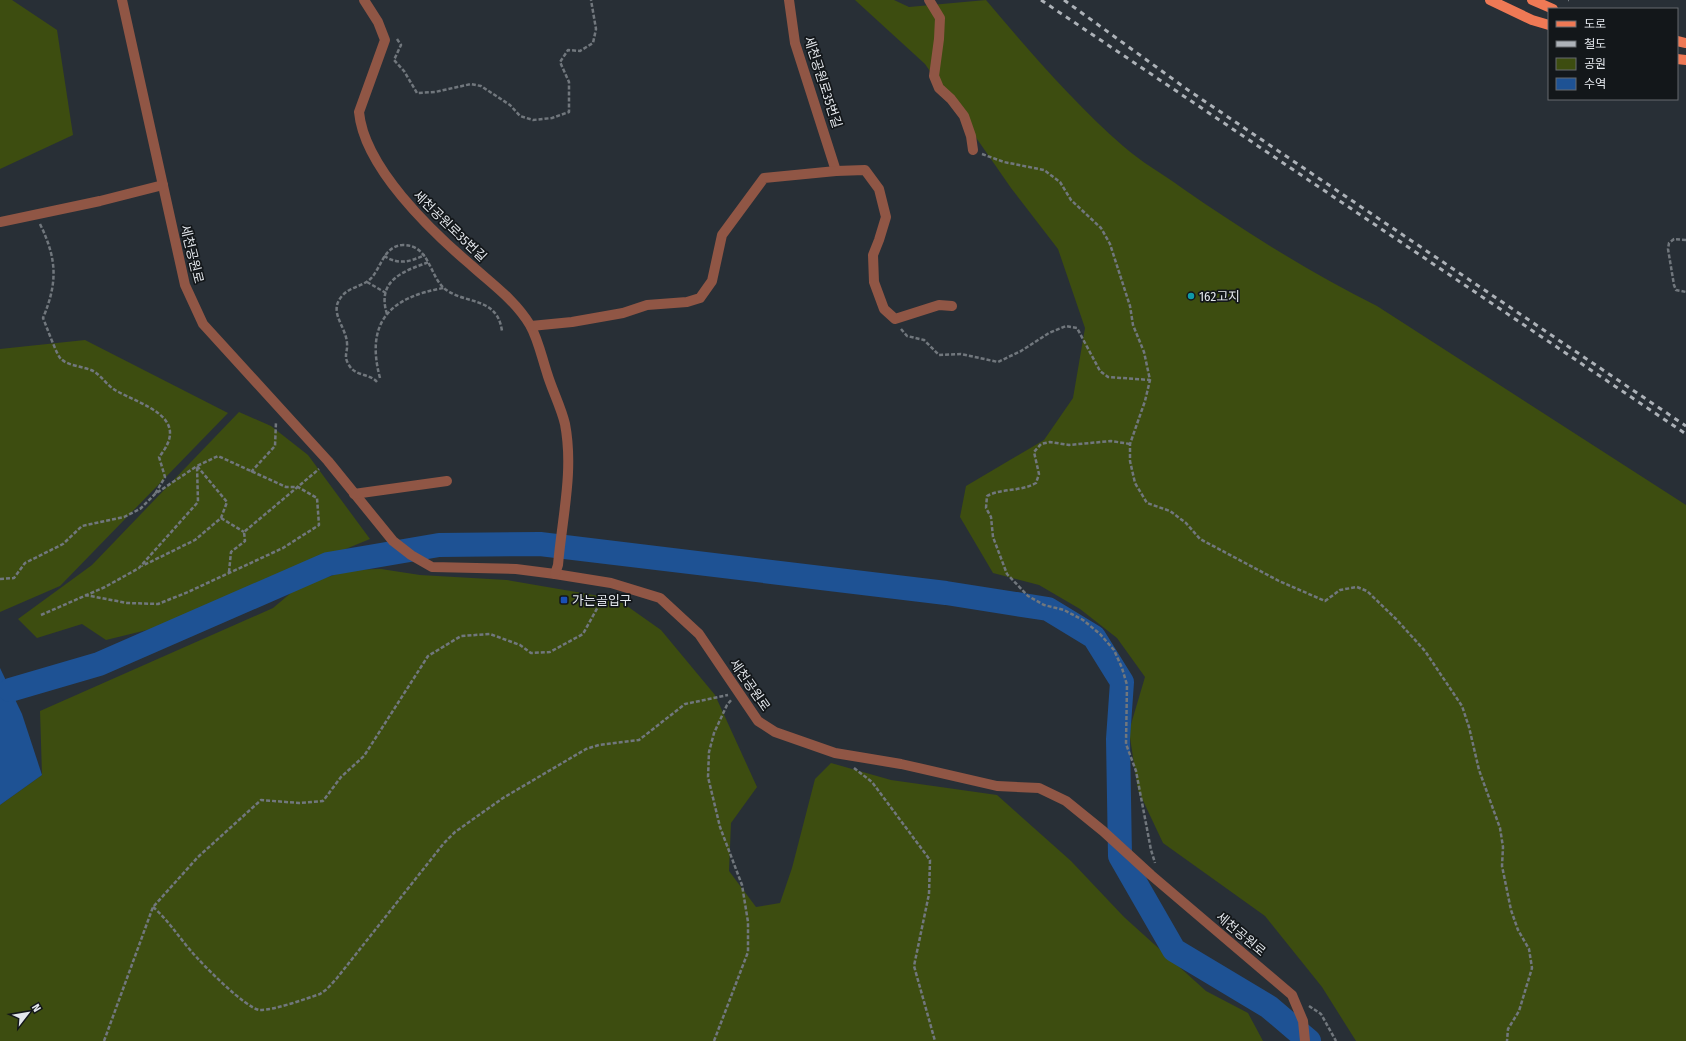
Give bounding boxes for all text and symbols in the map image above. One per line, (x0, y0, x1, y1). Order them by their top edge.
legend (1548, 8, 1678, 100)
text: 도로 (1584, 17, 1606, 31)
street label: 세천공원로35번길 (801, 34, 845, 130)
text: 철도 (1584, 37, 1606, 51)
text: 공원 (1584, 57, 1606, 71)
text: 수역 (1584, 77, 1606, 91)
street label: 세천공원로35번길 (410, 187, 490, 265)
street label: 세천공원로 (177, 223, 207, 285)
place label: 162고지 (1199, 289, 1240, 304)
marker: 162고지 (1186, 291, 1196, 301)
place label: 가는골입구 (572, 593, 632, 608)
marker: 가는골입구 (559, 595, 569, 605)
street label: 세천공원로 (727, 656, 773, 714)
street label: 세천공원로 (1213, 909, 1269, 959)
north arrow (8, 993, 48, 1033)
text: N (29, 1002, 43, 1014)

